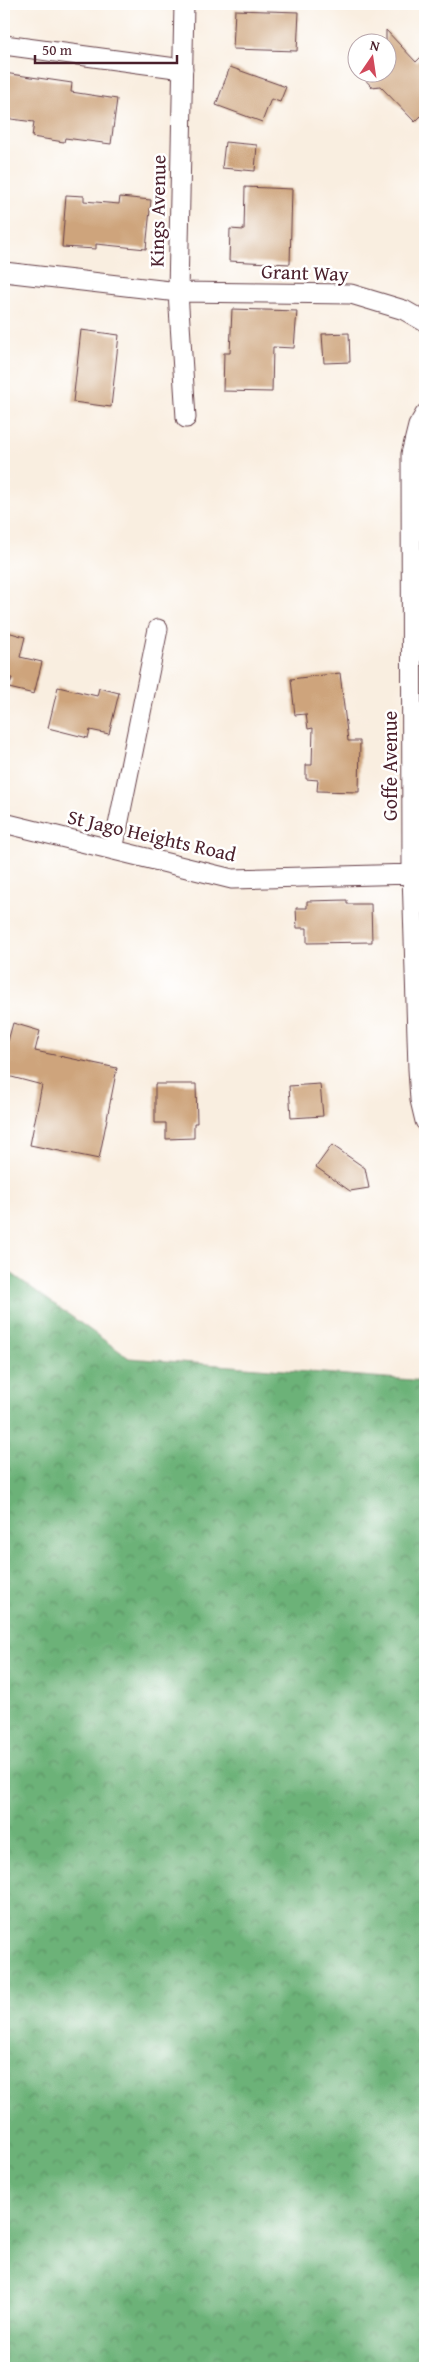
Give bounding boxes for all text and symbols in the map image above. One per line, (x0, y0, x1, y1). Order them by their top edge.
scale bar (35, 32, 178, 64)
north arrow (346, 32, 396, 82)
text: N (368, 35, 382, 56)
text: 50 m (42, 39, 73, 60)
street label: Kings Avenue (142, 155, 172, 267)
street label: Grant Way (261, 256, 349, 288)
street label: Goffe Avenue (375, 711, 404, 821)
street label: St Jago Heights Road (65, 801, 239, 869)

